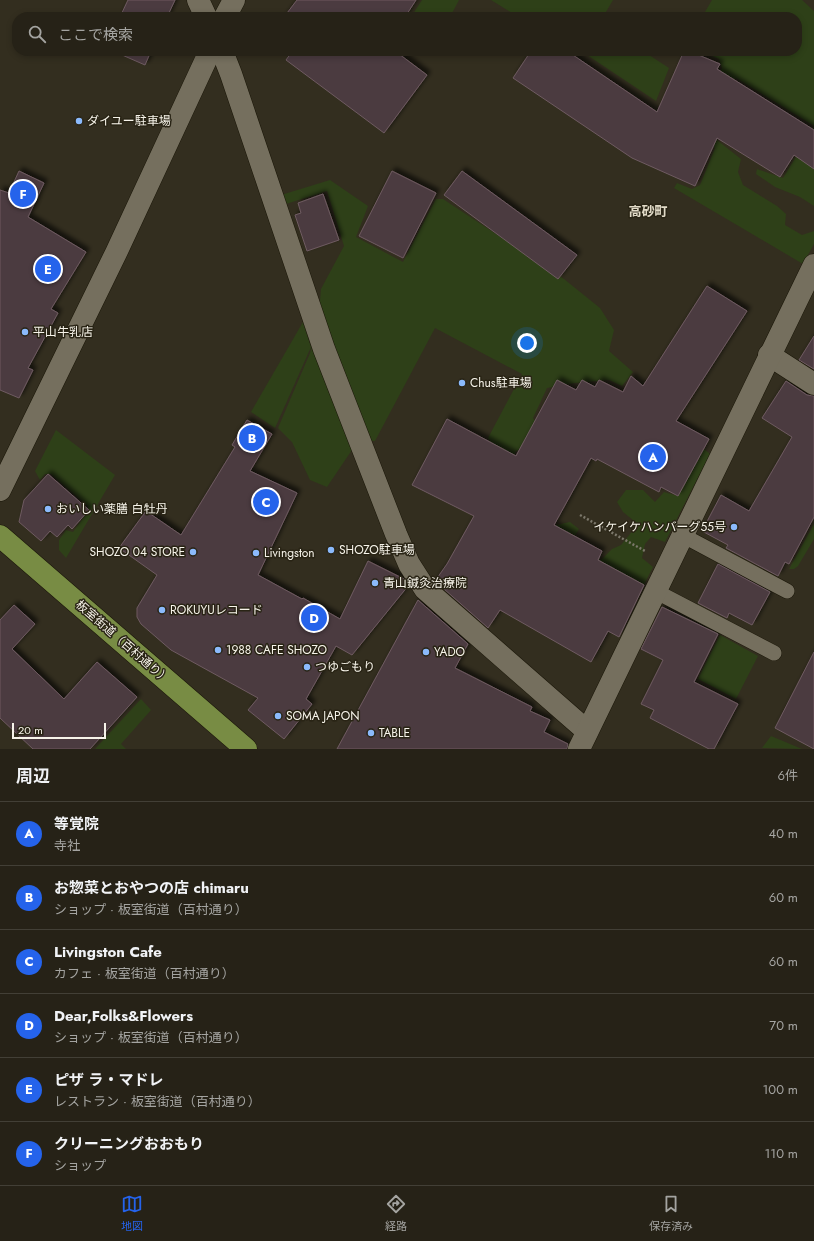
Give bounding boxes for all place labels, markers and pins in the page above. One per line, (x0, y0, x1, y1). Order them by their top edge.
place label: ダイユー駐車場 (87, 112, 171, 130)
marker: ダイユー駐車場 (74, 116, 84, 126)
pin: F (10, 179, 36, 209)
pin: E (35, 254, 61, 284)
place label: 平山牛乳店 (33, 323, 93, 341)
marker: 平山牛乳店 (20, 327, 30, 337)
place label: Chus駐車場 (470, 374, 532, 392)
marker: Chus駐車場 (457, 378, 467, 388)
pin: B (239, 423, 265, 453)
pin: A (640, 442, 666, 472)
pin: C (253, 487, 279, 517)
place label: おいしい薬膳 白牡丹 (56, 500, 168, 518)
marker: おいしい薬膳 白牡丹 (43, 504, 53, 514)
place label: イケイケハンバーグ55号 (593, 518, 726, 536)
marker: イケイケハンバーグ55号 (729, 522, 739, 532)
place label: SHOZO駐車場 (339, 541, 415, 559)
place label: SHOZO 04 STORE (90, 543, 185, 561)
place label: Livingston (264, 544, 315, 562)
marker: SHOZO駐車場 (326, 545, 336, 555)
marker: SHOZO 04 STORE (188, 547, 198, 557)
marker: Livingston (251, 548, 261, 558)
place label: 青山鍼灸治療院 (383, 574, 467, 592)
marker: 青山鍼灸治療院 (370, 578, 380, 588)
place label: ROKUYUレコード (170, 601, 263, 619)
pin: D (301, 603, 327, 633)
marker: ROKUYUレコード (157, 605, 167, 615)
place label: 1988 CAFE SHOZO (226, 641, 327, 659)
place label: YADO (434, 643, 465, 661)
marker: 1988 CAFE SHOZO (213, 645, 223, 655)
marker: YADO (421, 647, 431, 657)
place label: つゆごもり (315, 658, 375, 676)
marker: つゆごもり (302, 662, 312, 672)
place label: SOMA JAPON (286, 707, 359, 725)
marker: SOMA JAPON (273, 711, 283, 721)
place label: TABLE (379, 724, 410, 742)
marker: TABLE (366, 728, 376, 738)

